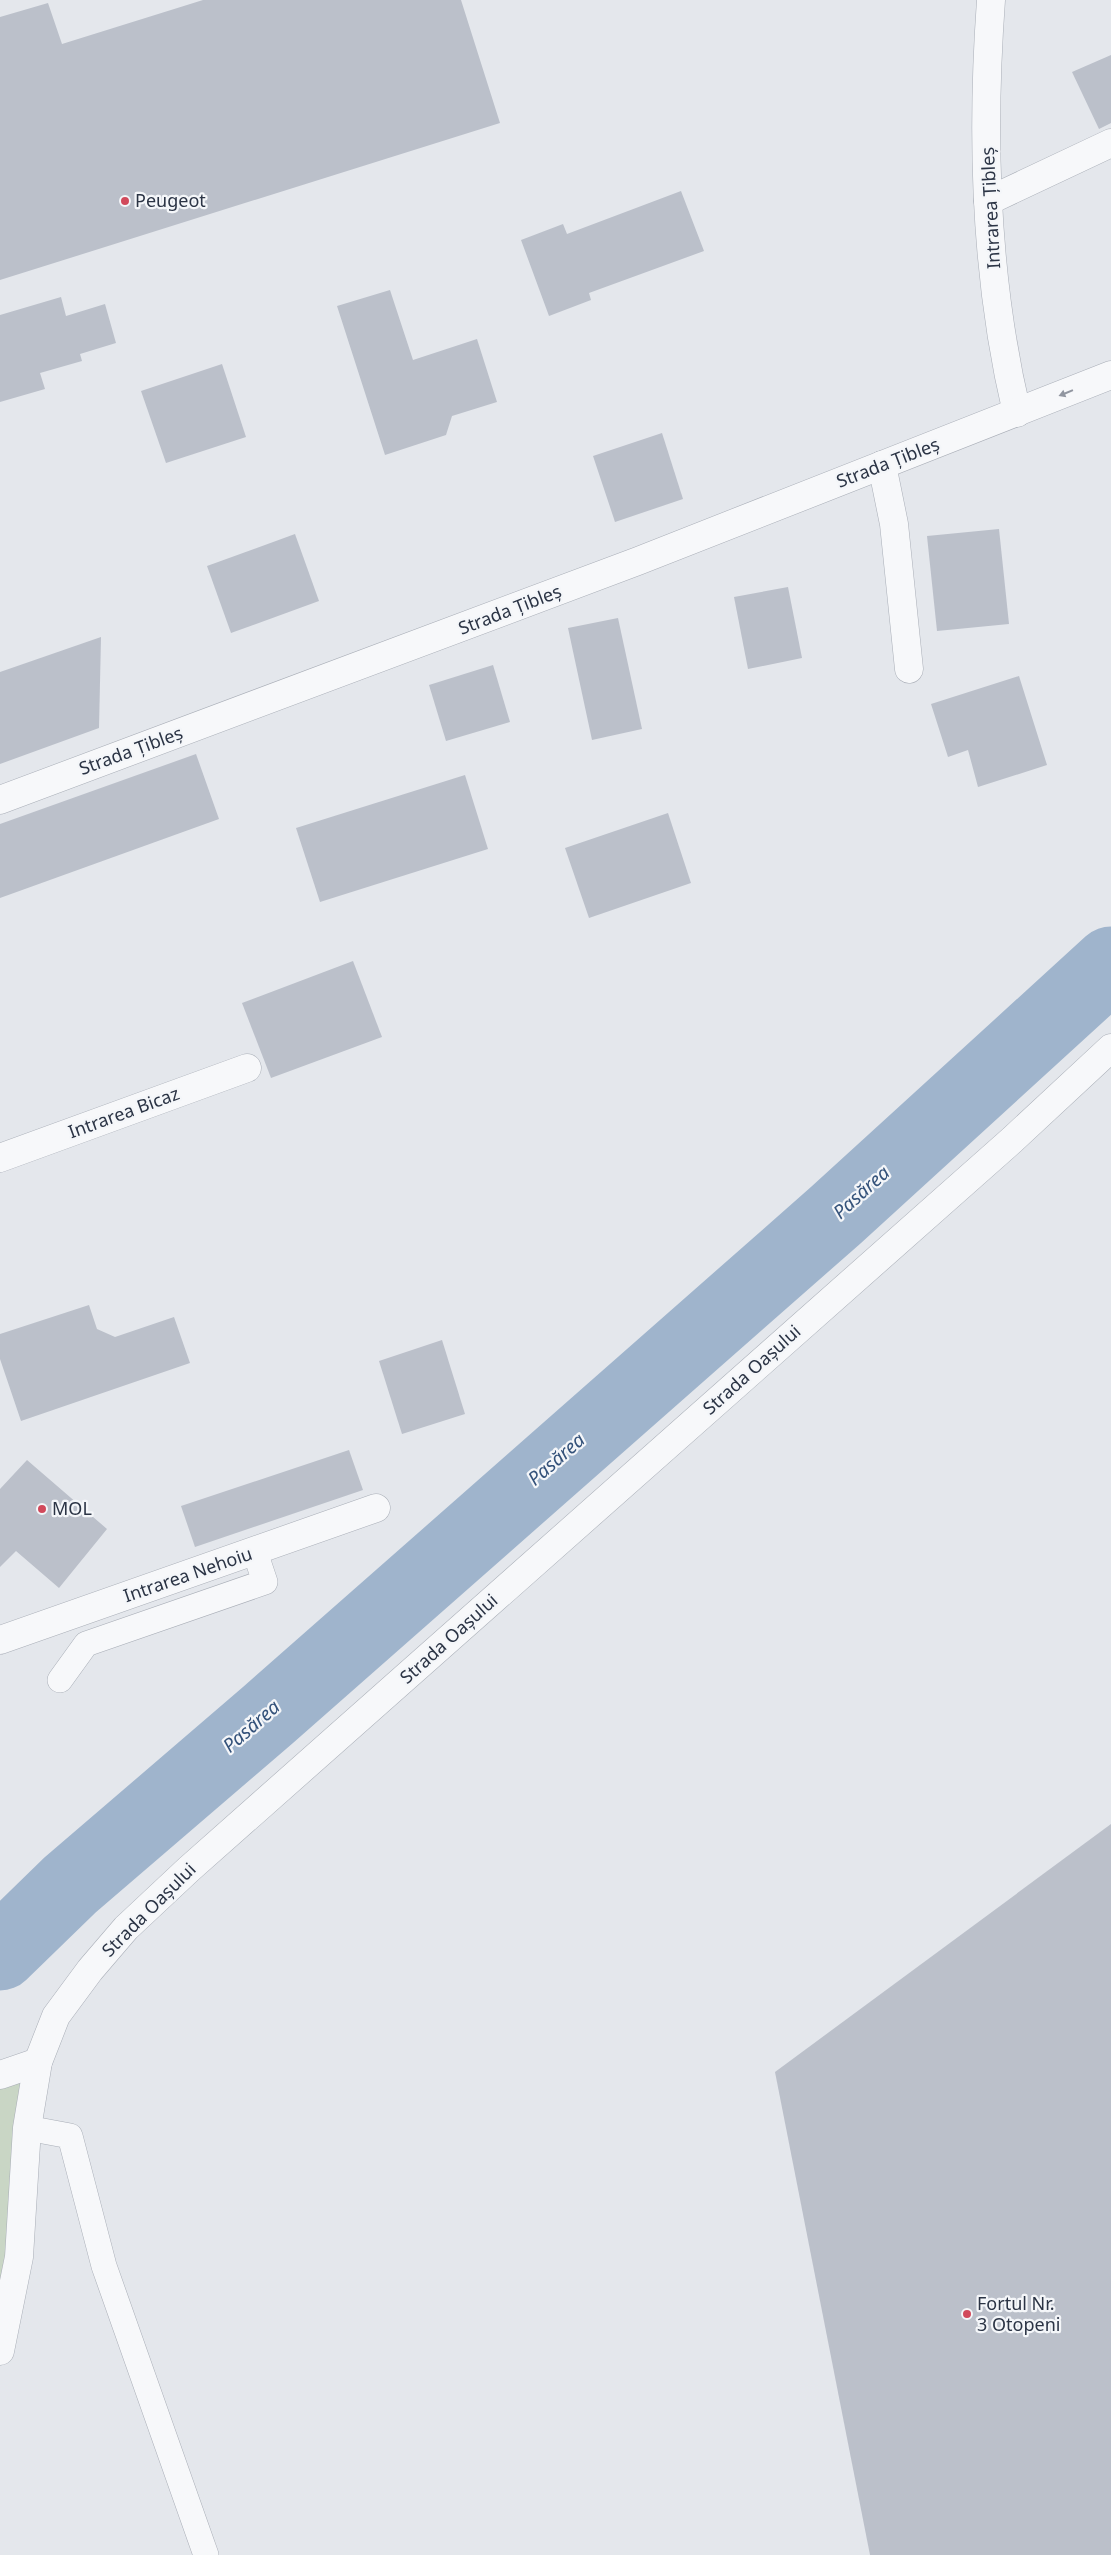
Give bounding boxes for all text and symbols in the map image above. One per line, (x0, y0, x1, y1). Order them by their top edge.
street label: Intrarea Țibleș (975, 146, 1005, 270)
place label: Peugeot (135, 188, 206, 212)
marker: Peugeot (119, 195, 131, 207)
one-way arrow (1059, 390, 1073, 398)
street label: Strada Țibleș (833, 431, 943, 493)
street label: Strada Țibleș (455, 578, 565, 640)
street label: Strada Țibleș (76, 720, 186, 780)
street label: Intrarea Bicaz (65, 1081, 182, 1143)
water label: Pasărea (827, 1159, 895, 1224)
street label: Strada Oașului (697, 1319, 805, 1420)
water label: Pasărea (522, 1427, 590, 1491)
place label: MOL (52, 1496, 92, 1520)
marker: MOL (36, 1503, 48, 1515)
street label: Intrarea Nehoiu (120, 1541, 255, 1607)
street label: Strada Oașului (394, 1588, 502, 1689)
water label: Pasărea (217, 1694, 285, 1758)
street label: Strada Oașului (96, 1857, 201, 1962)
place label: Fortul Nr. 3 Otopeni (977, 2291, 1060, 2336)
marker: Fortul Nr. 3 Otopeni (961, 2308, 973, 2320)

